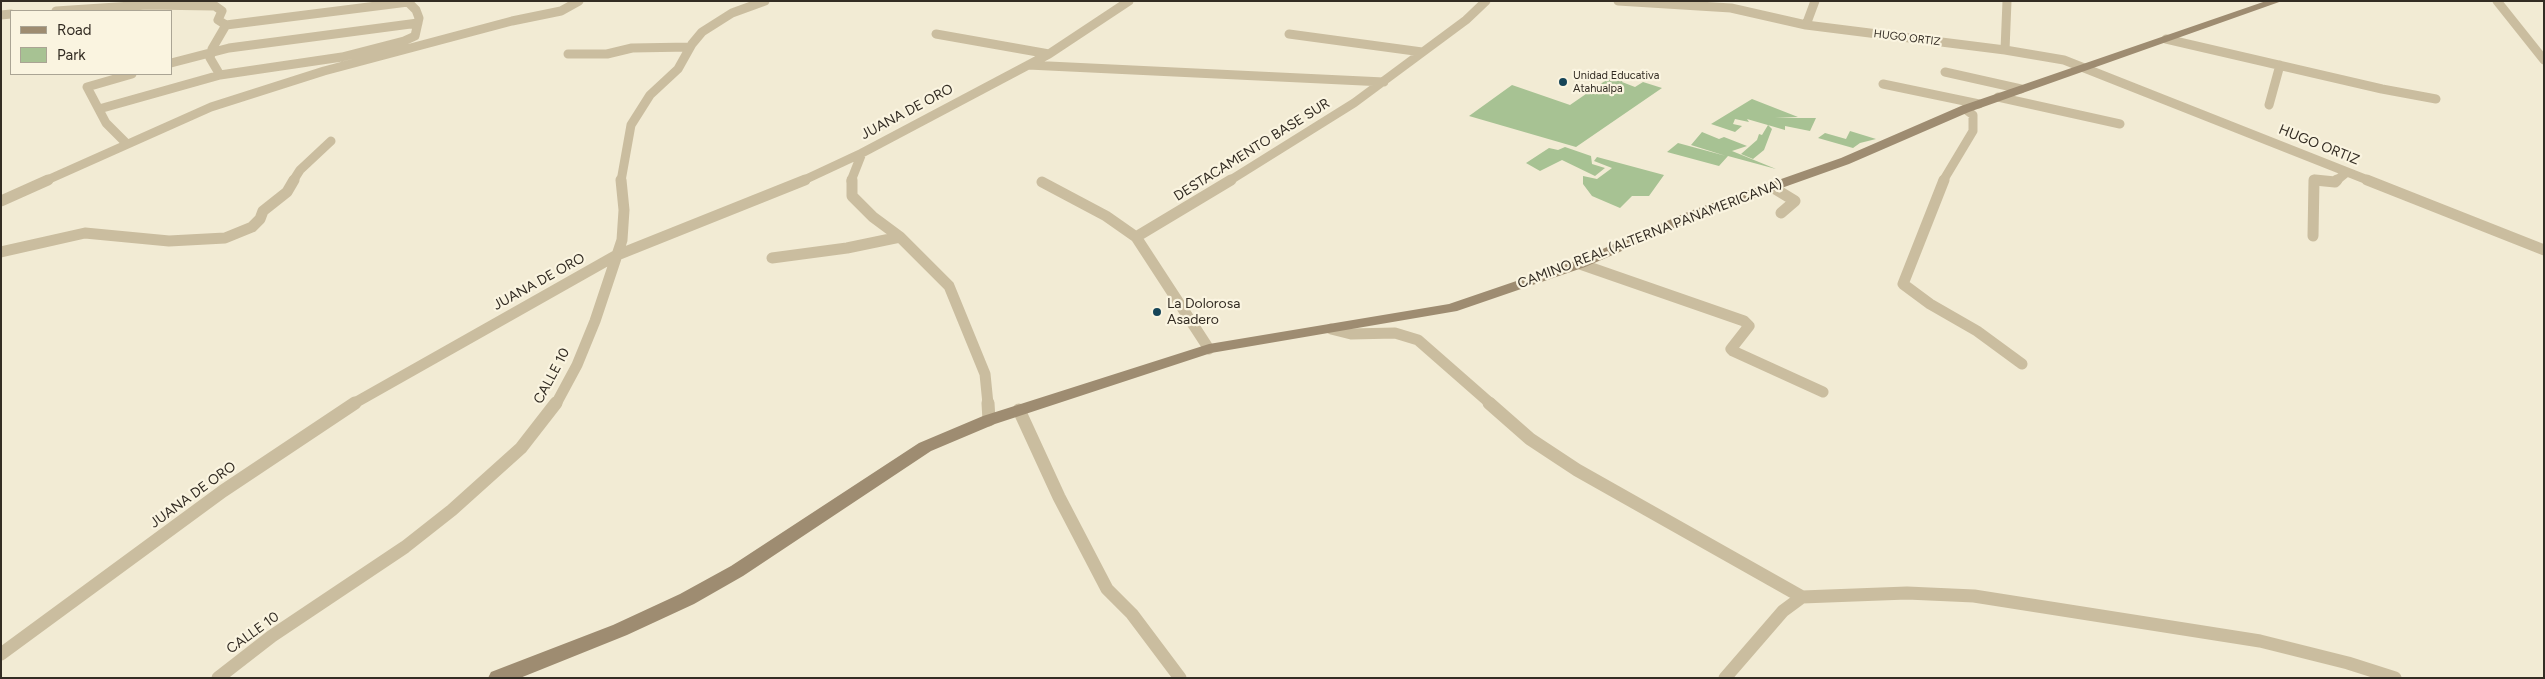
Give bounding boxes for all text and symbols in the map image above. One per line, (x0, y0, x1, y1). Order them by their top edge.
legend (10, 10, 172, 75)
text: Road (57, 21, 92, 39)
street label: HUGO ORTIZ (1873, 27, 1941, 49)
text: Park (57, 46, 86, 64)
place label: Unidad Educativa Atahualpa (1573, 69, 1659, 95)
marker: Unidad Educativa Atahualpa (1557, 76, 1569, 88)
street label: JUANA DE ORO (858, 81, 956, 143)
street label: DESTACAMENTO BASE SUR (1171, 95, 1333, 205)
street label: HUGO ORTIZ (2276, 121, 2362, 169)
street label: CAMINO REAL (ALTERNA PANAMERICANA) (1515, 176, 1785, 292)
street label: JUANA DE ORO (490, 250, 588, 314)
place label: La Dolorosa Asadero (1167, 296, 1240, 328)
marker: La Dolorosa Asadero (1151, 306, 1163, 318)
street label: CALLE 10 (530, 345, 574, 407)
street label: JUANA DE ORO (147, 458, 239, 532)
street label: CALLE 10 (224, 608, 282, 658)

